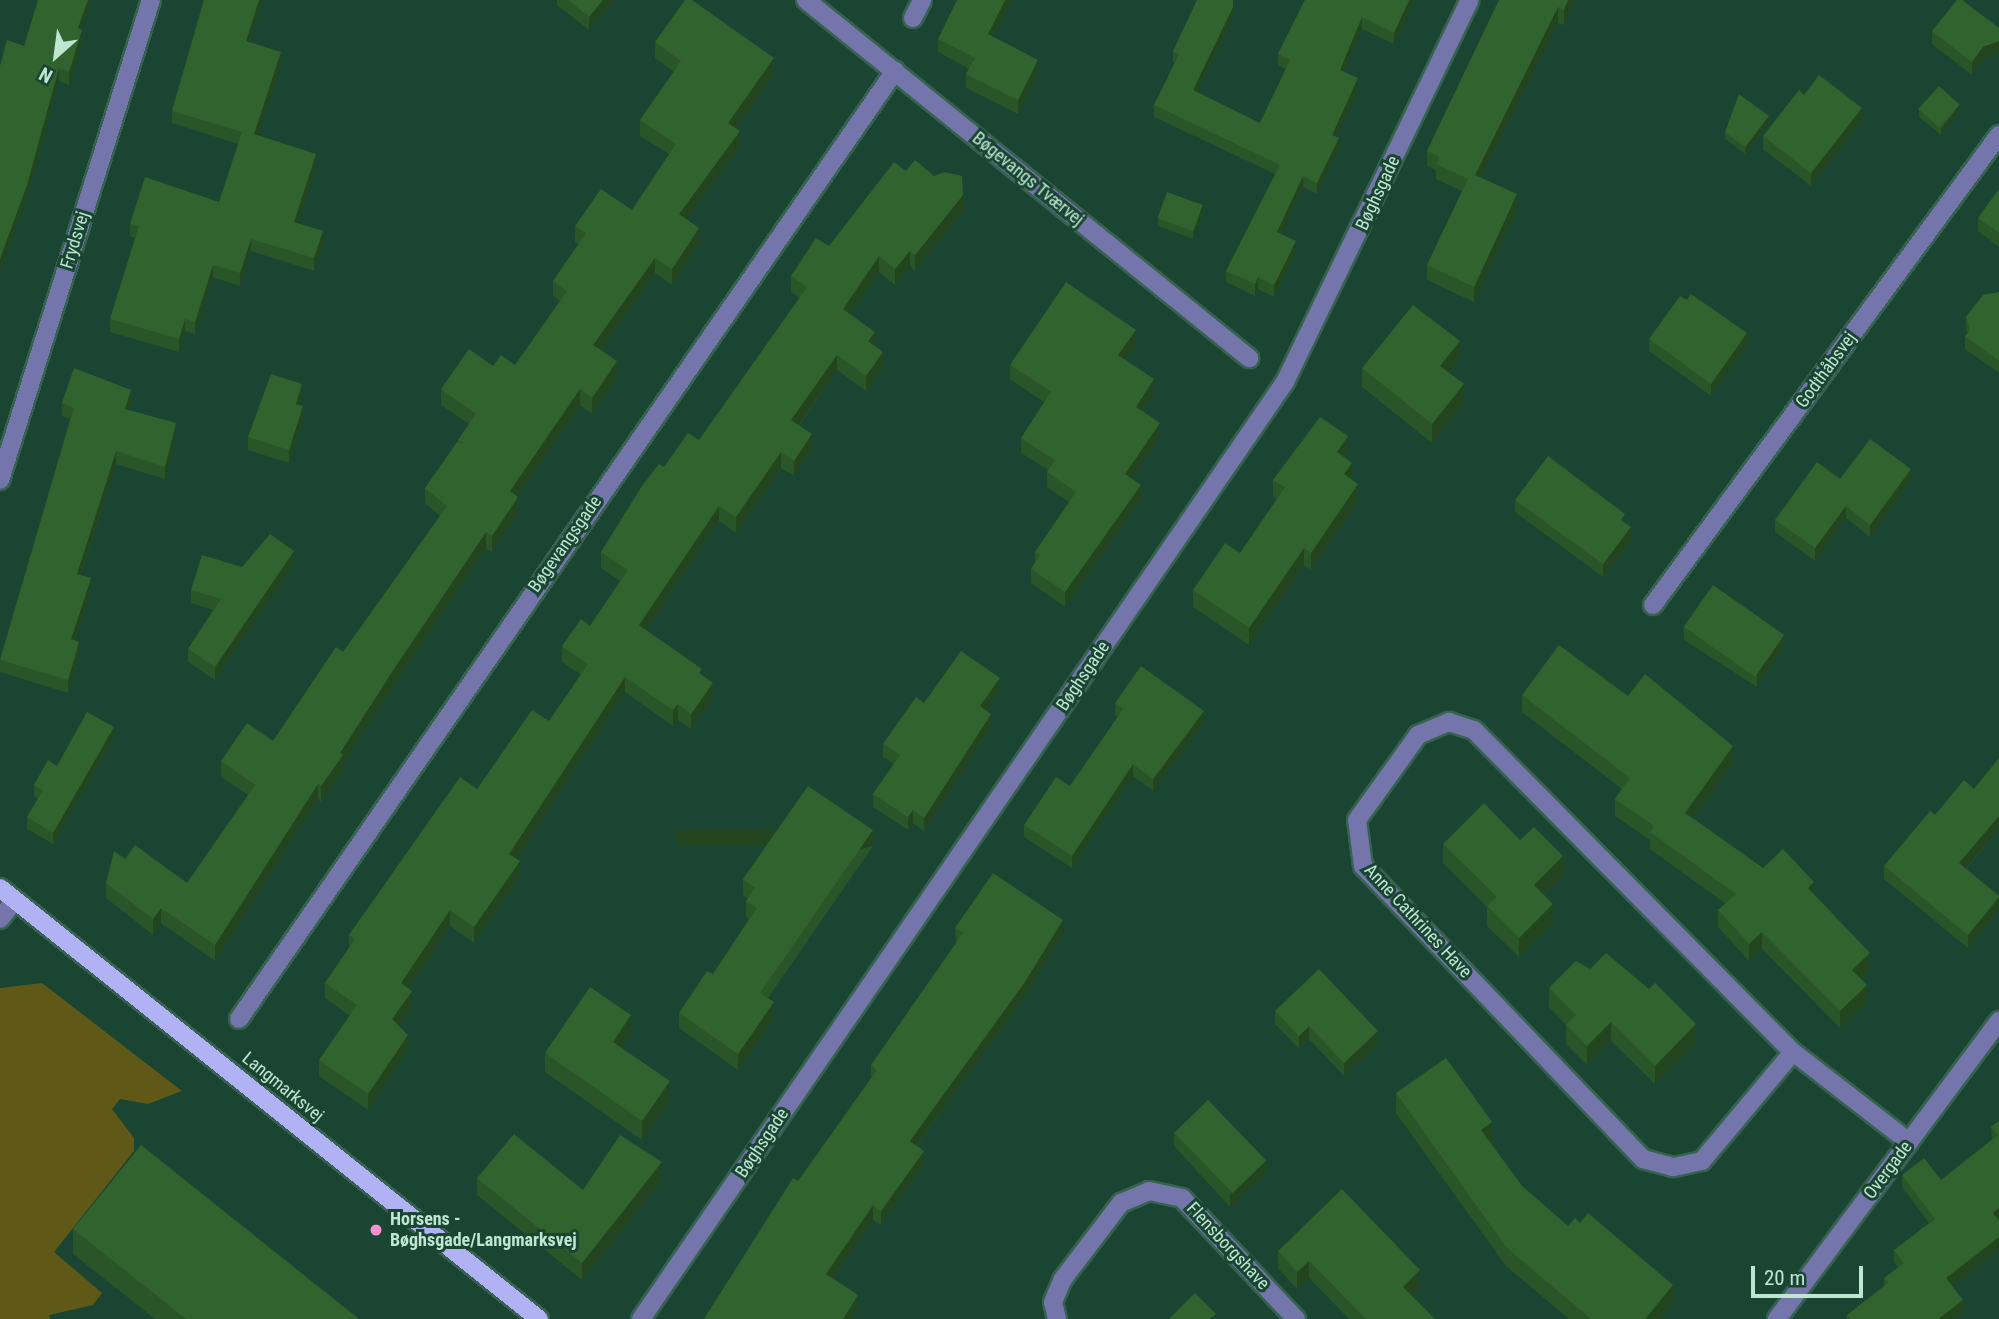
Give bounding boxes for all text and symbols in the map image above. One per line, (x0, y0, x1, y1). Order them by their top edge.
north arrow (21, 21, 91, 91)
text: N (35, 62, 56, 88)
street label: Bøgevangs Tværvej (968, 127, 1088, 231)
street label: Bøghsgade (1351, 152, 1405, 234)
street label: Frydsvej (56, 209, 94, 271)
street label: Godthåbsvej (1791, 328, 1861, 412)
street label: Bøgevangsgade (524, 492, 606, 596)
street label: Bøghsgade (1052, 637, 1114, 715)
street label: Anne Cathrines Have (1360, 860, 1476, 982)
street label: Langmarksvej (238, 1048, 328, 1126)
street label: Bøghsgade (731, 1104, 793, 1182)
street label: Overgade (1859, 1137, 1917, 1203)
street label: Flensborgshave (1182, 1198, 1274, 1294)
place label: Horsens - Bøghsgade/Langmarksvej (390, 1209, 577, 1252)
marker: Horsens - Bøghsgade/Langmarksvej (368, 1222, 384, 1238)
scale bar (1754, 1252, 1866, 1296)
text: 20 m (1764, 1266, 1805, 1290)

